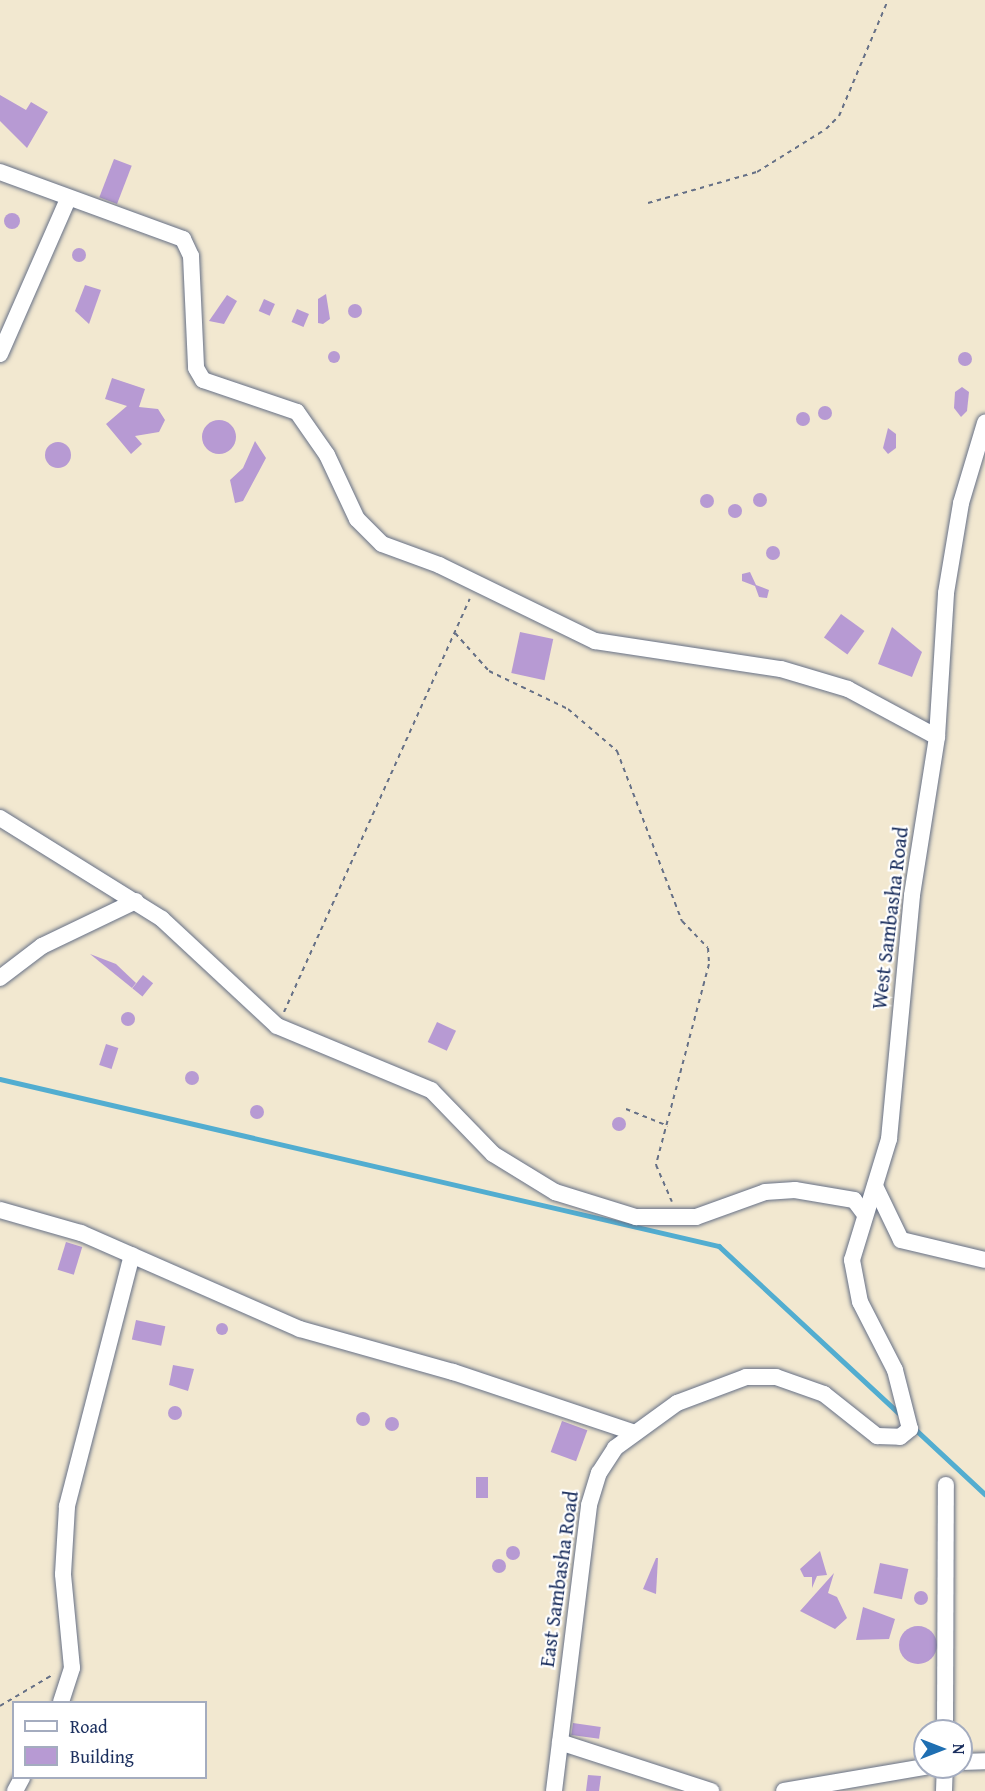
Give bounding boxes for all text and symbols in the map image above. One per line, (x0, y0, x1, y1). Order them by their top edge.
street label: West Sambasha Road (866, 825, 914, 1011)
street label: East Sambasha Road (534, 1489, 584, 1669)
legend (12, 1701, 207, 1779)
text: Road (70, 1713, 108, 1740)
north arrow (913, 1719, 973, 1779)
text: Building (70, 1743, 134, 1770)
text: N (947, 1744, 971, 1754)

